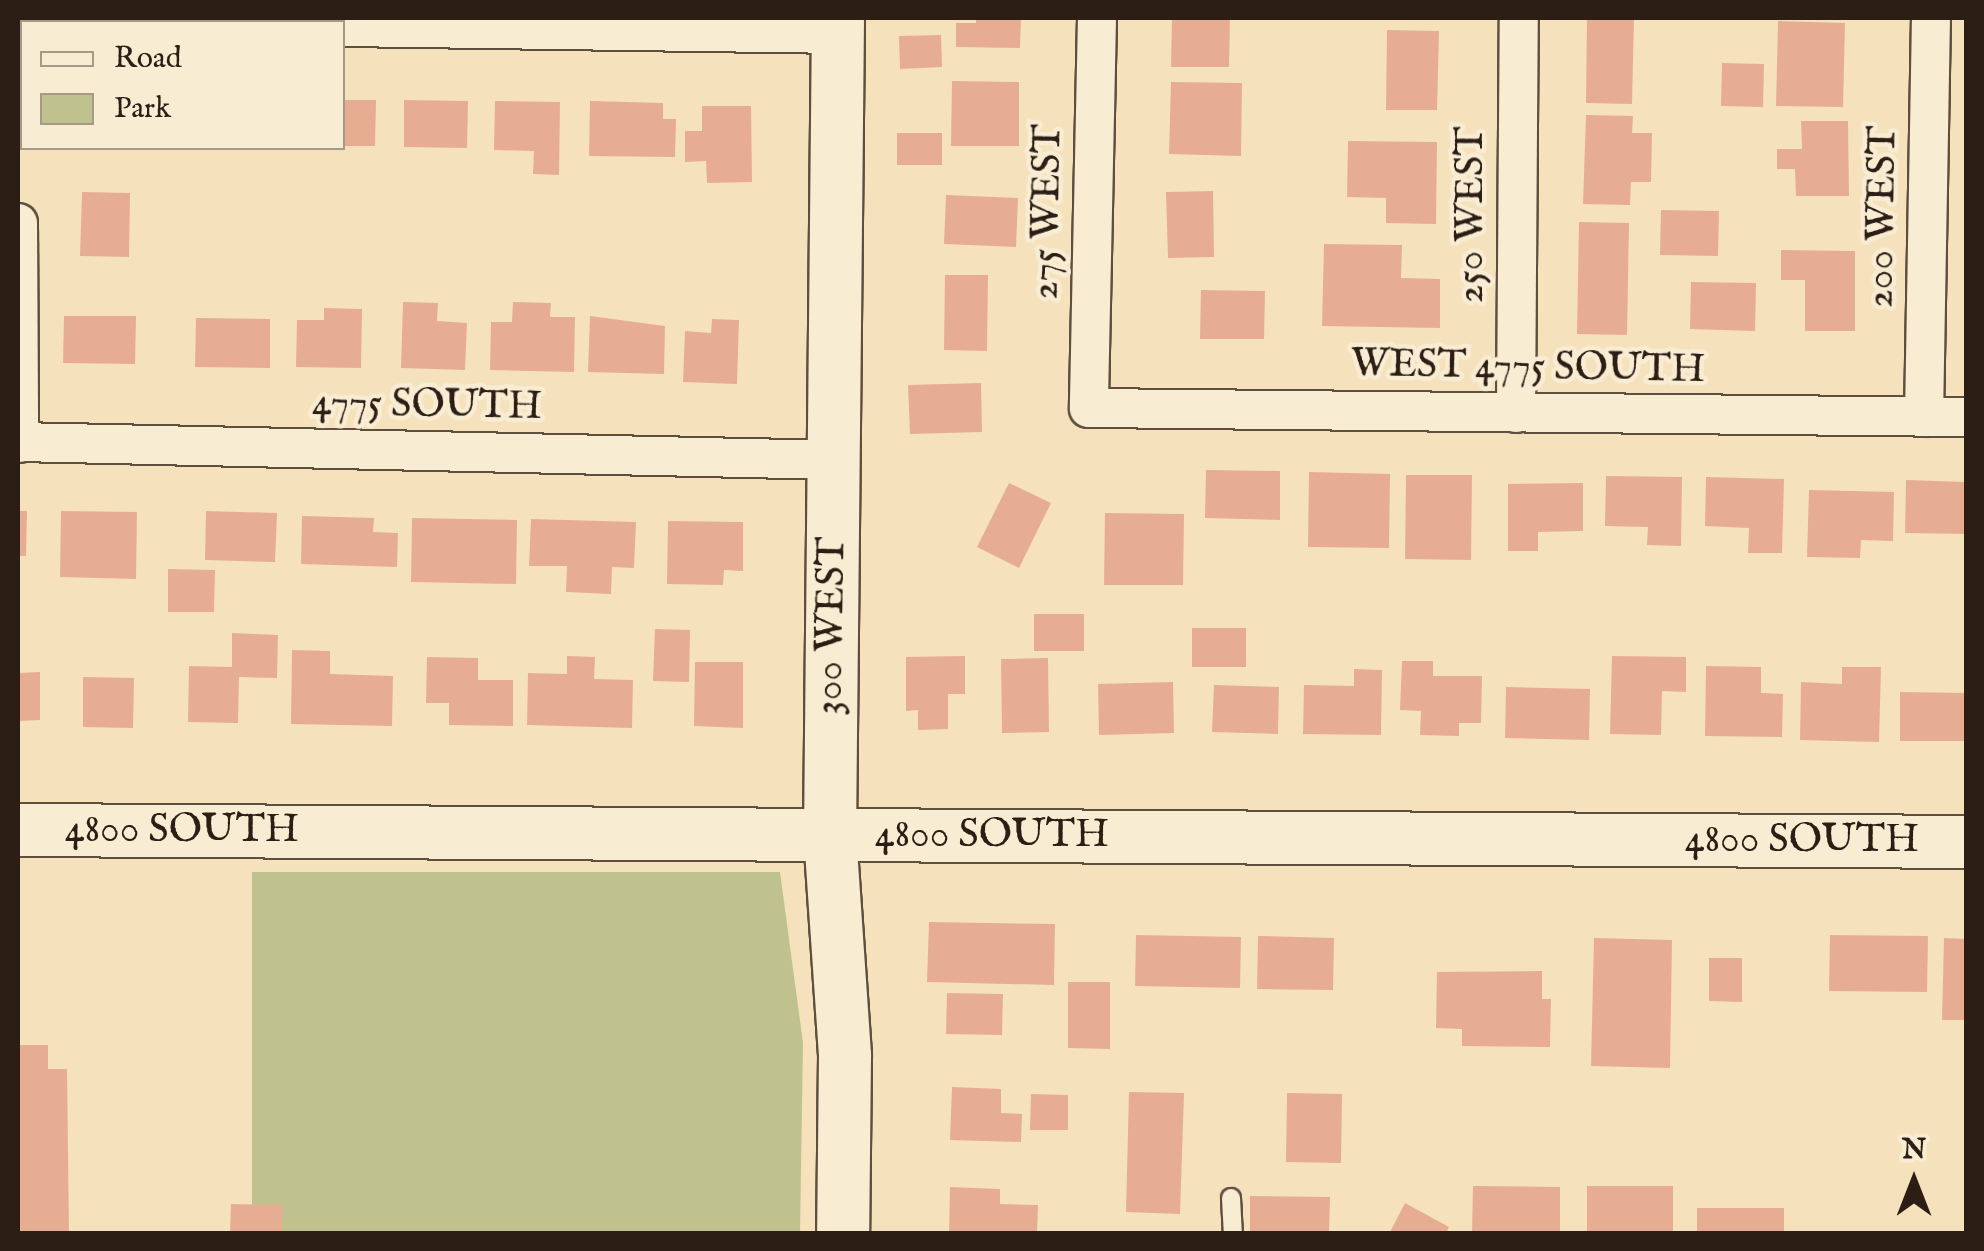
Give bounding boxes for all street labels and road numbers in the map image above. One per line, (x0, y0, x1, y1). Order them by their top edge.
street label: 275 WEST (1022, 124, 1074, 300)
street label: 200 WEST (1857, 125, 1909, 309)
street label: 250 WEST (1448, 127, 1496, 303)
street label: WEST 4775 SOUTH (1350, 341, 1706, 395)
street label: 4775 SOUTH (312, 380, 542, 432)
street label: 300 WEST (806, 536, 858, 716)
street label: 4800 SOUTH (65, 807, 299, 855)
street label: 4800 SOUTH (875, 812, 1109, 860)
street label: 4800 SOUTH (1685, 817, 1919, 865)

